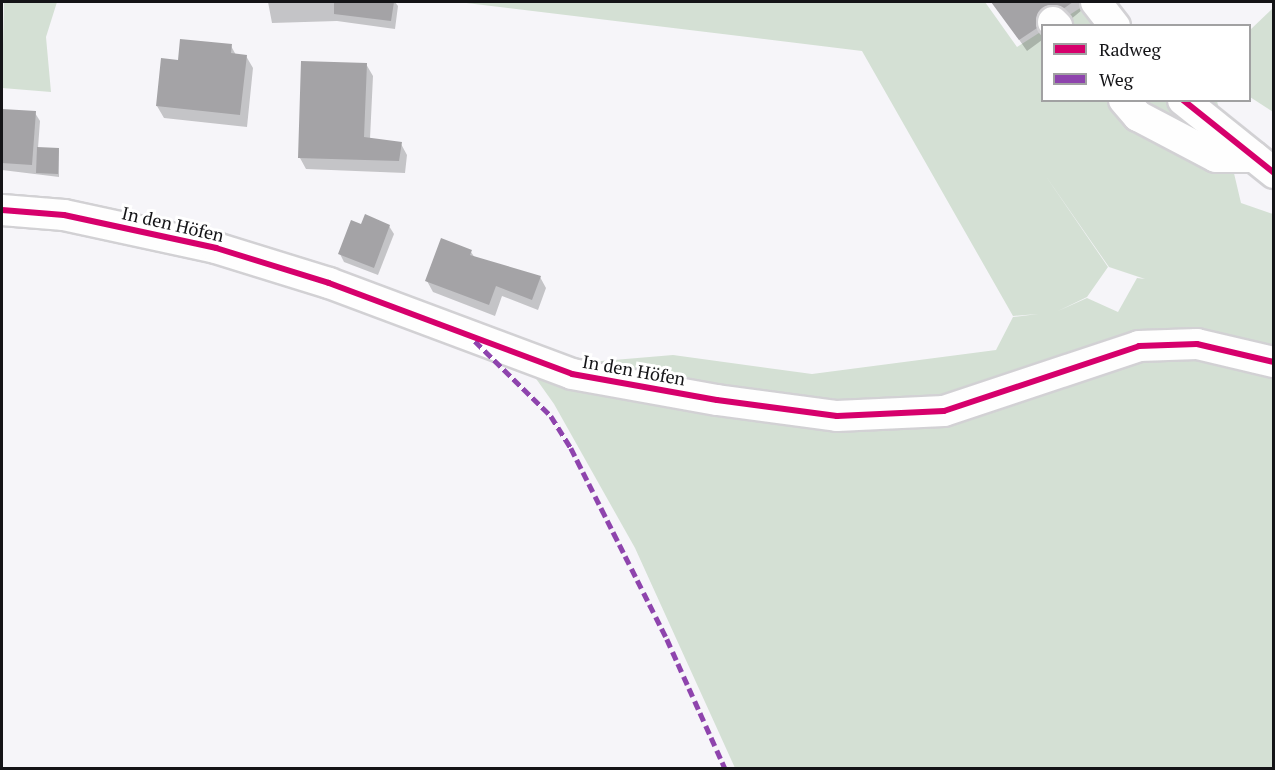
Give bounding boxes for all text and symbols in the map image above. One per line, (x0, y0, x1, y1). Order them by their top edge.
legend (1041, 24, 1251, 102)
text: Radweg (1099, 37, 1161, 61)
text: Weg (1099, 67, 1133, 91)
street label: In den Höfen (120, 202, 226, 246)
street label: In den Höfen (581, 350, 687, 390)

